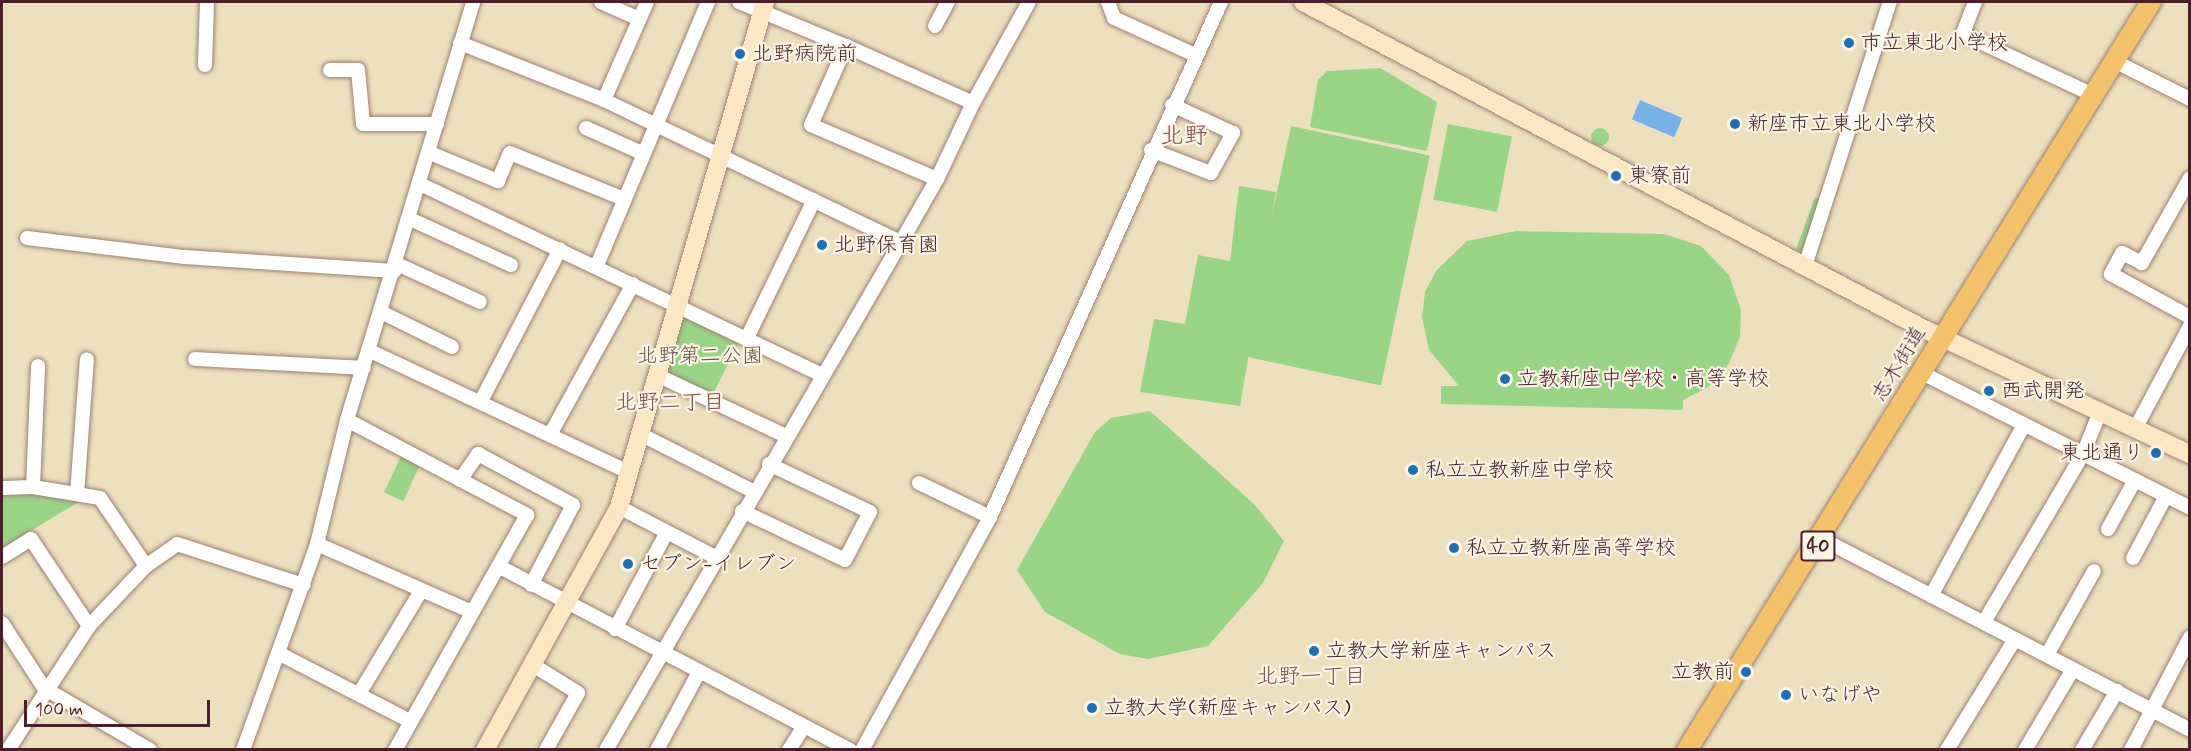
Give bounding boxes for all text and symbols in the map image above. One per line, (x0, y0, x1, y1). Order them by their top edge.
place label: 市立東北小学校 (1861, 30, 2008, 56)
marker: 市立東北小学校 (1842, 36, 1856, 50)
place label: 北野病院前 (752, 41, 857, 67)
marker: 北野病院前 (733, 47, 747, 61)
place label: 新座市立東北小学校 (1747, 111, 1936, 137)
marker: 新座市立東北小学校 (1728, 117, 1742, 131)
district label: 北野 (1160, 123, 1208, 151)
place label: 東寮前 (1628, 163, 1691, 189)
marker: 東寮前 (1609, 169, 1623, 183)
place label: 北野保育園 (834, 232, 939, 258)
marker: 北野保育園 (815, 238, 829, 252)
street label: 志木街道 (1867, 322, 1931, 406)
park label: 北野第二公園 (637, 343, 763, 369)
place label: 立教新座中学校・高等学校 (1517, 366, 1769, 392)
marker: 立教新座中学校・高等学校 (1498, 372, 1512, 386)
place label: 西武開発 (2001, 378, 2085, 404)
marker: 西武開発 (1982, 384, 1996, 398)
district label: 北野二丁目 (615, 391, 725, 417)
place label: 東北通り (2060, 440, 2144, 466)
marker: 東北通り (2149, 446, 2163, 460)
place label: 私立立教新座中学校 (1425, 457, 1614, 483)
marker: 私立立教新座中学校 (1406, 463, 1420, 477)
road number: 40 (1800, 529, 1836, 563)
place label: 私立立教新座高等学校 (1466, 535, 1676, 561)
marker: 私立立教新座高等学校 (1447, 541, 1461, 555)
place label: セブン-イレブン (640, 551, 796, 577)
marker: セブン-イレブン (621, 557, 635, 571)
place label: 立教大学新座キャンパス (1326, 638, 1557, 664)
marker: 立教大学新座キャンパス (1307, 644, 1321, 658)
place label: 立教前 (1671, 659, 1734, 685)
district label: 北野一丁目 (1256, 665, 1366, 691)
marker: 立教前 (1739, 665, 1753, 679)
place label: いなげや (1798, 682, 1882, 708)
scale bar (27, 688, 213, 726)
marker: いなげや (1779, 688, 1793, 702)
place label: 立教大学(新座キャンパス) (1104, 695, 1351, 721)
text: 100 m (35, 698, 83, 722)
marker: 立教大学(新座キャンパス) (1085, 701, 1099, 715)

